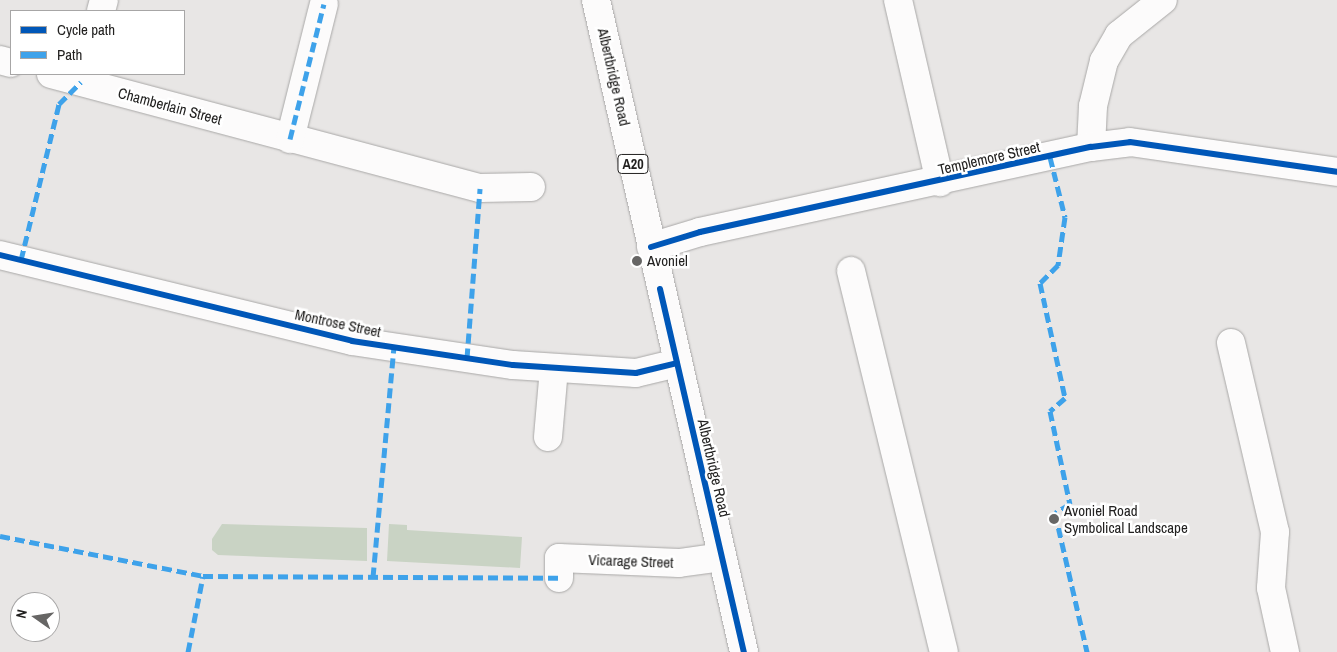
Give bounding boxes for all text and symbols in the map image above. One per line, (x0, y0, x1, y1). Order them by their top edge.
legend (10, 10, 185, 75)
text: Cycle path (57, 19, 115, 40)
street label: Albertbridge Road (594, 26, 634, 128)
text: Path (57, 44, 82, 65)
street label: Chamberlain Street (116, 84, 224, 128)
street label: Templemore Street (936, 138, 1042, 178)
road number: A20 (617, 152, 649, 175)
place label: Avoniel (647, 252, 688, 270)
marker: Avoniel (631, 255, 643, 267)
street label: Montrose Street (293, 305, 383, 341)
street label: Albertbridge Road (694, 417, 734, 519)
place label: Avoniel Road Symbolical Landscape (1064, 501, 1188, 536)
marker: Avoniel Road Symbolical Landscape (1048, 513, 1060, 525)
street label: Vicarage Street (588, 551, 674, 571)
north arrow (10, 592, 60, 642)
text: N (12, 608, 31, 620)

